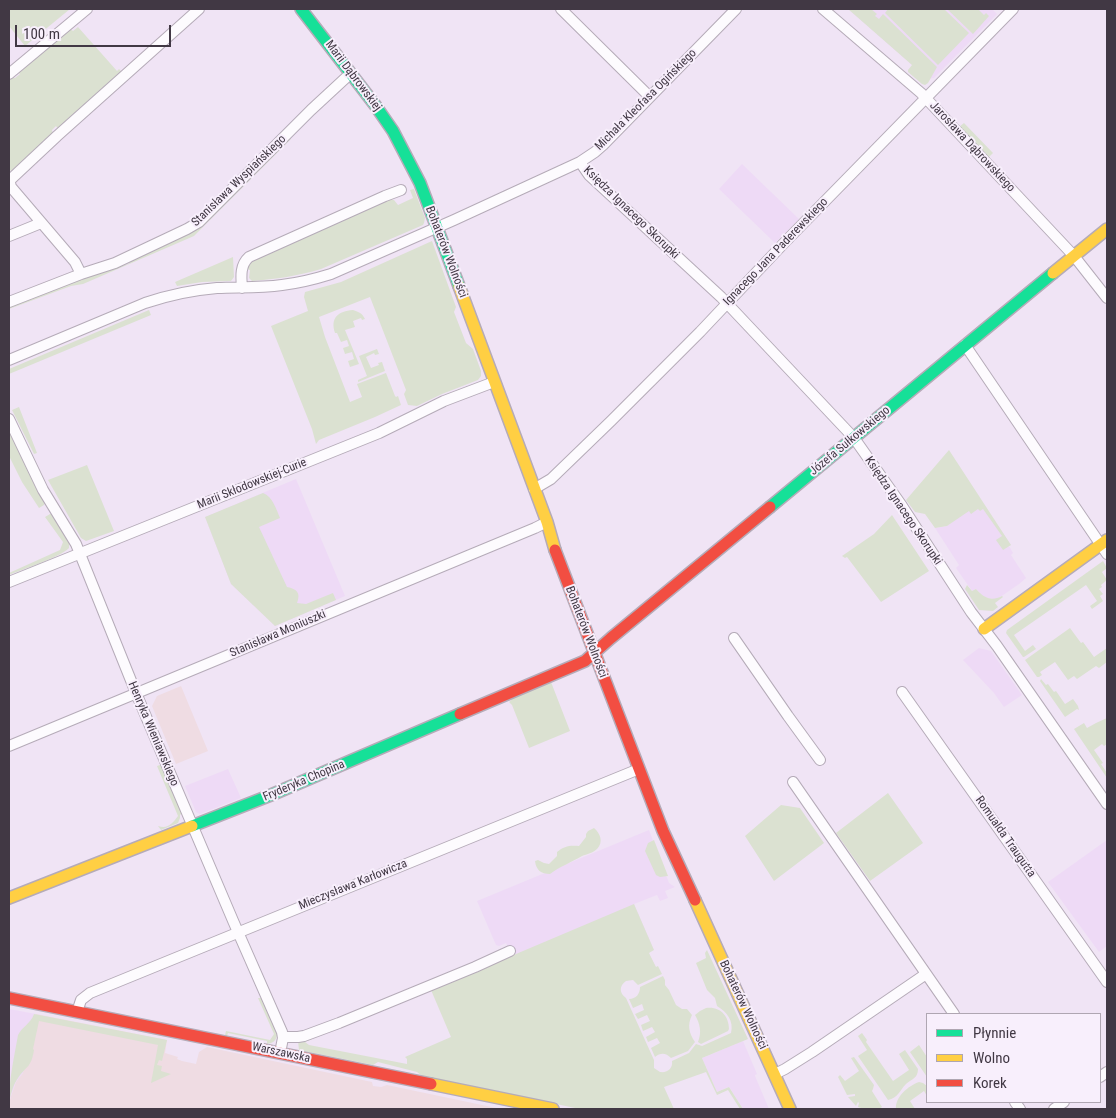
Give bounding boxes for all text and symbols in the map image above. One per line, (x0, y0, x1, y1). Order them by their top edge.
scale bar (18, 15, 174, 47)
text: 100 m (23, 25, 60, 43)
street label: Marii Dąbrowskiej (322, 38, 384, 114)
street label: Michała Kleofasa Ogińskiego (592, 46, 700, 154)
street label: Jarosława Dąbrowskiego (926, 99, 1018, 195)
street label: Stanisława Wyspiańskiego (189, 132, 289, 230)
street label: Księdza Ignacego Skorupki (580, 163, 682, 263)
street label: Ignacego Jana Paderewskiego (721, 195, 831, 309)
street label: Bohaterów Wolności (422, 204, 470, 300)
street label: Józefa Sułkowskiego (807, 403, 893, 479)
street label: Księdza Ignacego Skorupki (861, 454, 945, 568)
street label: Marii Skłodowskiej-Curie (195, 455, 309, 513)
street label: Bohaterów Wolności (562, 584, 610, 680)
street label: Stanisława Moniuszki (228, 607, 328, 661)
street label: Henryka Wieniawskiego (124, 679, 182, 789)
street label: Fryderyka Chopina (261, 757, 347, 805)
street label: Romualda Traugutta (972, 794, 1038, 880)
street label: Mieczysława Karłowicza (297, 857, 409, 913)
street label: Bohaterów Wolności (716, 958, 770, 1052)
legend (926, 1013, 1101, 1103)
text: Płynnie (973, 1024, 1016, 1042)
street label: Warszawska (251, 1040, 311, 1066)
text: Wolno (973, 1049, 1010, 1067)
text: Korek (973, 1074, 1007, 1092)

